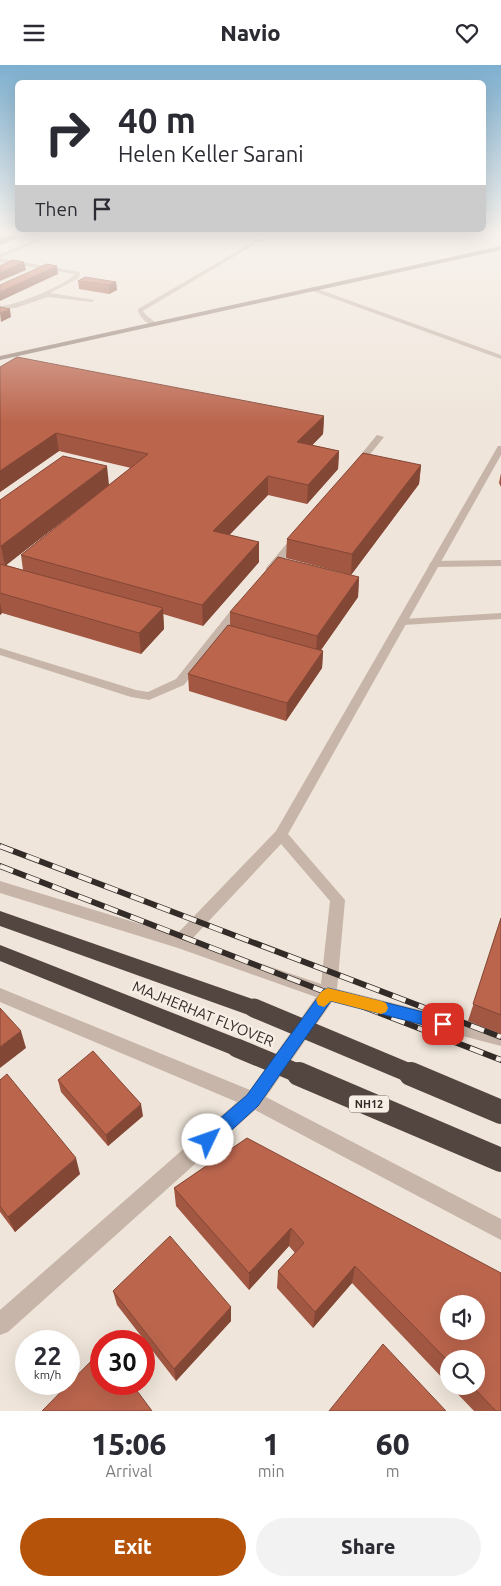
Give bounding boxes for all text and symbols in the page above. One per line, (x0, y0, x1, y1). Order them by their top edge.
icon: menu (20, 19, 48, 47)
icon: heart (453, 19, 481, 47)
text: Navio (220, 20, 281, 45)
icon: right (35, 100, 100, 165)
text: 40 m (118, 100, 196, 140)
text: Helen Keller Sarani (118, 141, 304, 166)
icon: arrive (88, 195, 116, 223)
text: Then (35, 198, 78, 220)
street label: MAJHERHAT FLYOVER (130, 977, 276, 1050)
pin (422, 1003, 464, 1045)
icon: arrive (429, 1010, 457, 1038)
road number: NH12 (349, 1095, 389, 1113)
position arrow (181, 1113, 233, 1165)
map controls (440, 1295, 485, 1395)
button: sound (440, 1295, 485, 1340)
speed limit sign: 30 (90, 1330, 155, 1395)
text: 22 (33, 1342, 62, 1370)
button: search (440, 1350, 485, 1395)
text: km/h (34, 1368, 61, 1381)
text: 15:06 (91, 1427, 166, 1461)
text: 1 (263, 1427, 280, 1461)
text: 60 (376, 1427, 410, 1461)
text: Arrival (106, 1462, 152, 1480)
text: min (258, 1462, 285, 1480)
text: m (386, 1462, 400, 1480)
button: Exit (20, 1518, 246, 1576)
button: Share (256, 1518, 481, 1576)

